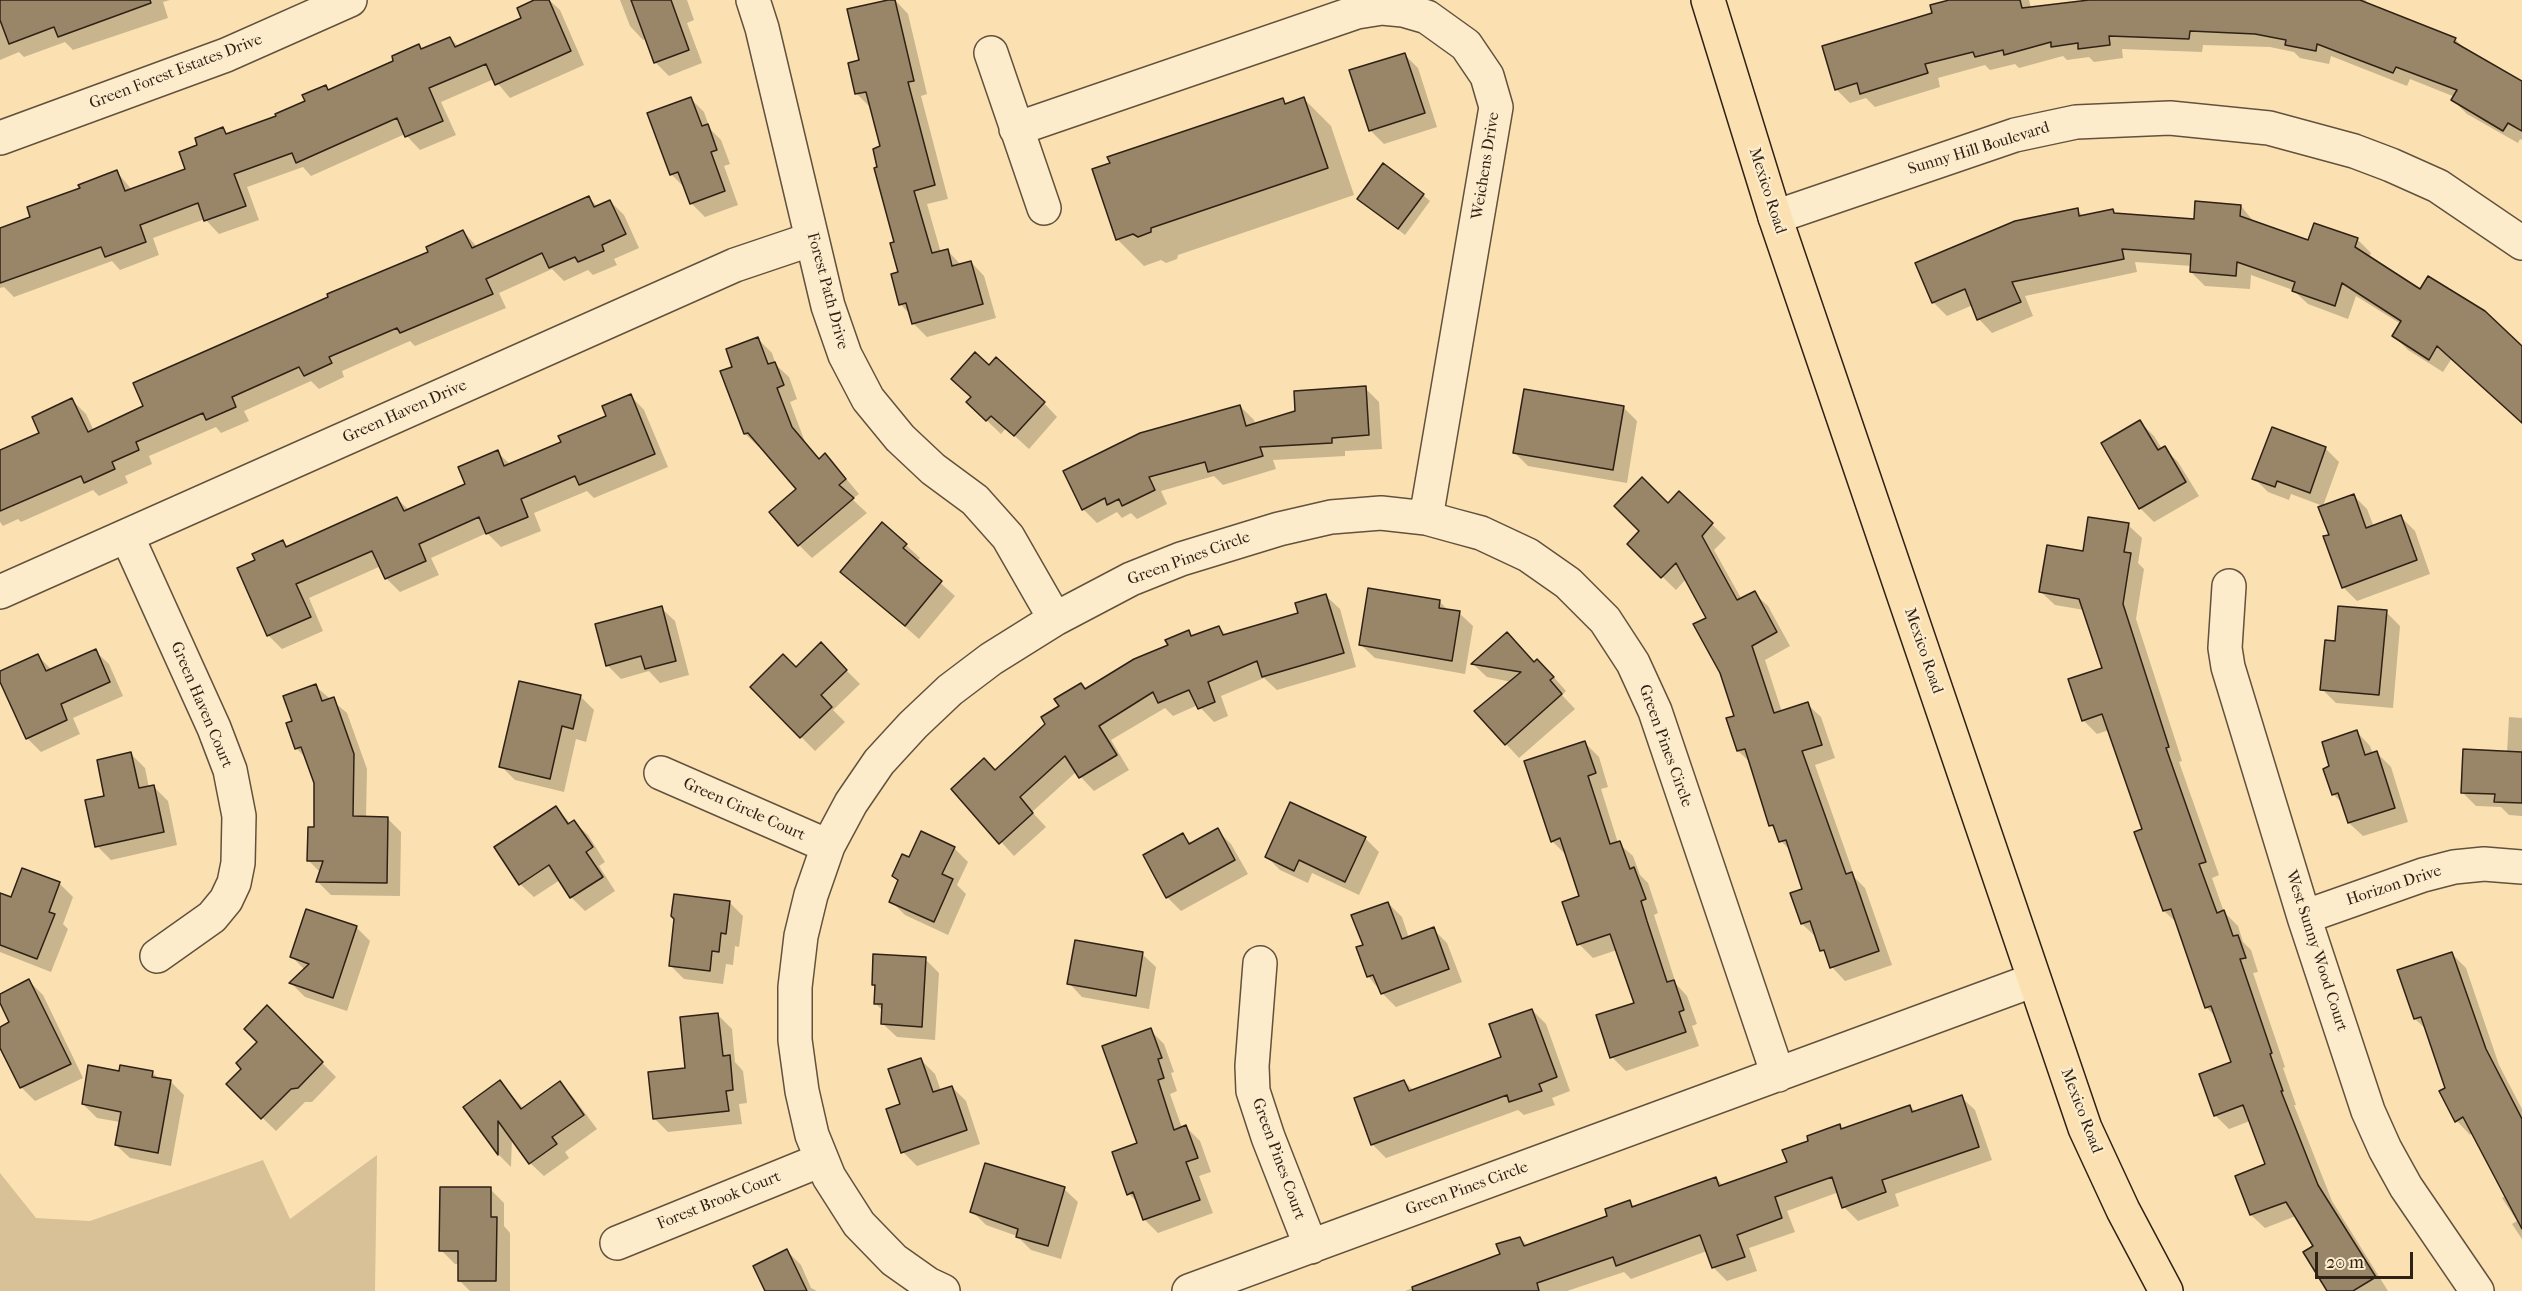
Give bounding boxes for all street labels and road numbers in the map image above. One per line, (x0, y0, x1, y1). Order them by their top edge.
street label: Green Forest Estates Drive (87, 30, 265, 114)
street label: Weichens Drive (1468, 111, 1504, 221)
street label: Sunny Hill Boulevard (1906, 118, 2052, 180)
street label: Mexico Road (1744, 146, 1790, 236)
street label: Forest Path Drive (802, 230, 852, 352)
street label: Green Haven Drive (340, 376, 470, 448)
street label: Green Pines Circle (1125, 528, 1253, 590)
street label: Mexico Road (1899, 606, 1947, 696)
street label: Green Haven Court (166, 639, 236, 771)
street label: Green Pines Circle (1634, 682, 1696, 810)
street label: Green Circle Court (680, 774, 808, 846)
street label: Horizon Drive (2344, 862, 2444, 910)
street label: West Sunny Wood Court (2281, 868, 2351, 1034)
street label: Mexico Road (2056, 1066, 2106, 1156)
street label: Green Pines Court (1247, 1096, 1309, 1222)
street label: Green Pines Circle (1403, 1158, 1531, 1220)
street label: Forest Brook Court (654, 1167, 784, 1235)

